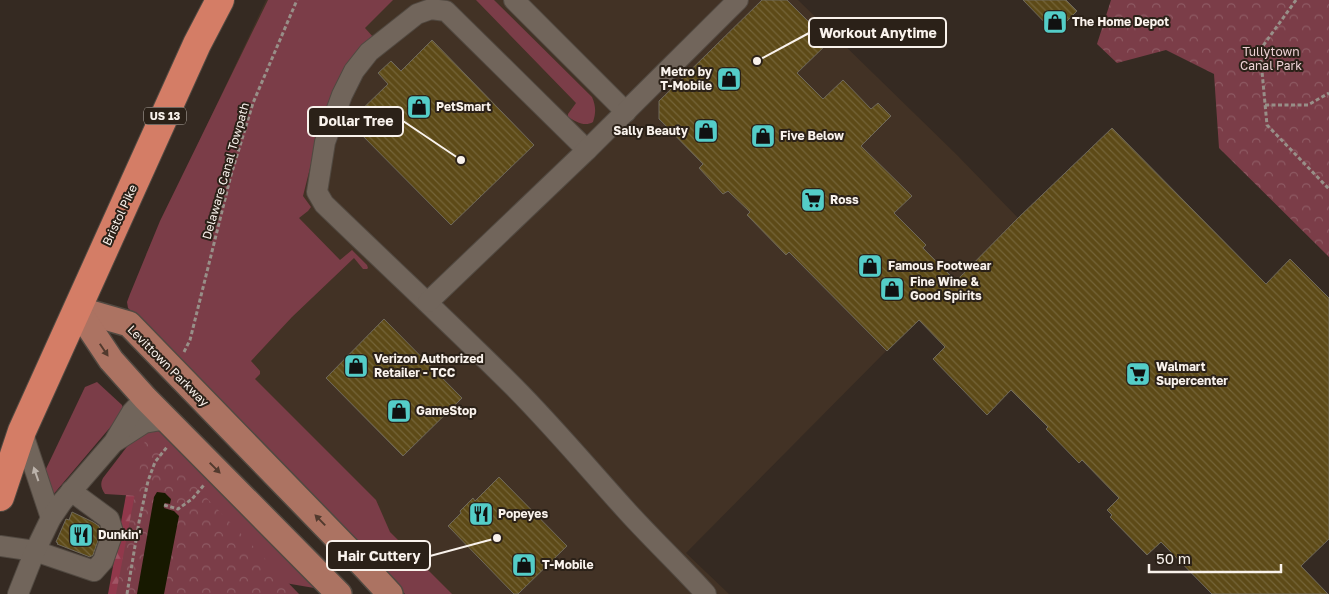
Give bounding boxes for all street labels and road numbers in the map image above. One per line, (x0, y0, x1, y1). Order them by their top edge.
street label: Delaware Canal Towpath (199, 101, 252, 241)
road number: US 13 (144, 108, 186, 124)
street label: Bristol Pike (99, 182, 140, 248)
street label: Levittown Parkway (125, 322, 212, 410)

